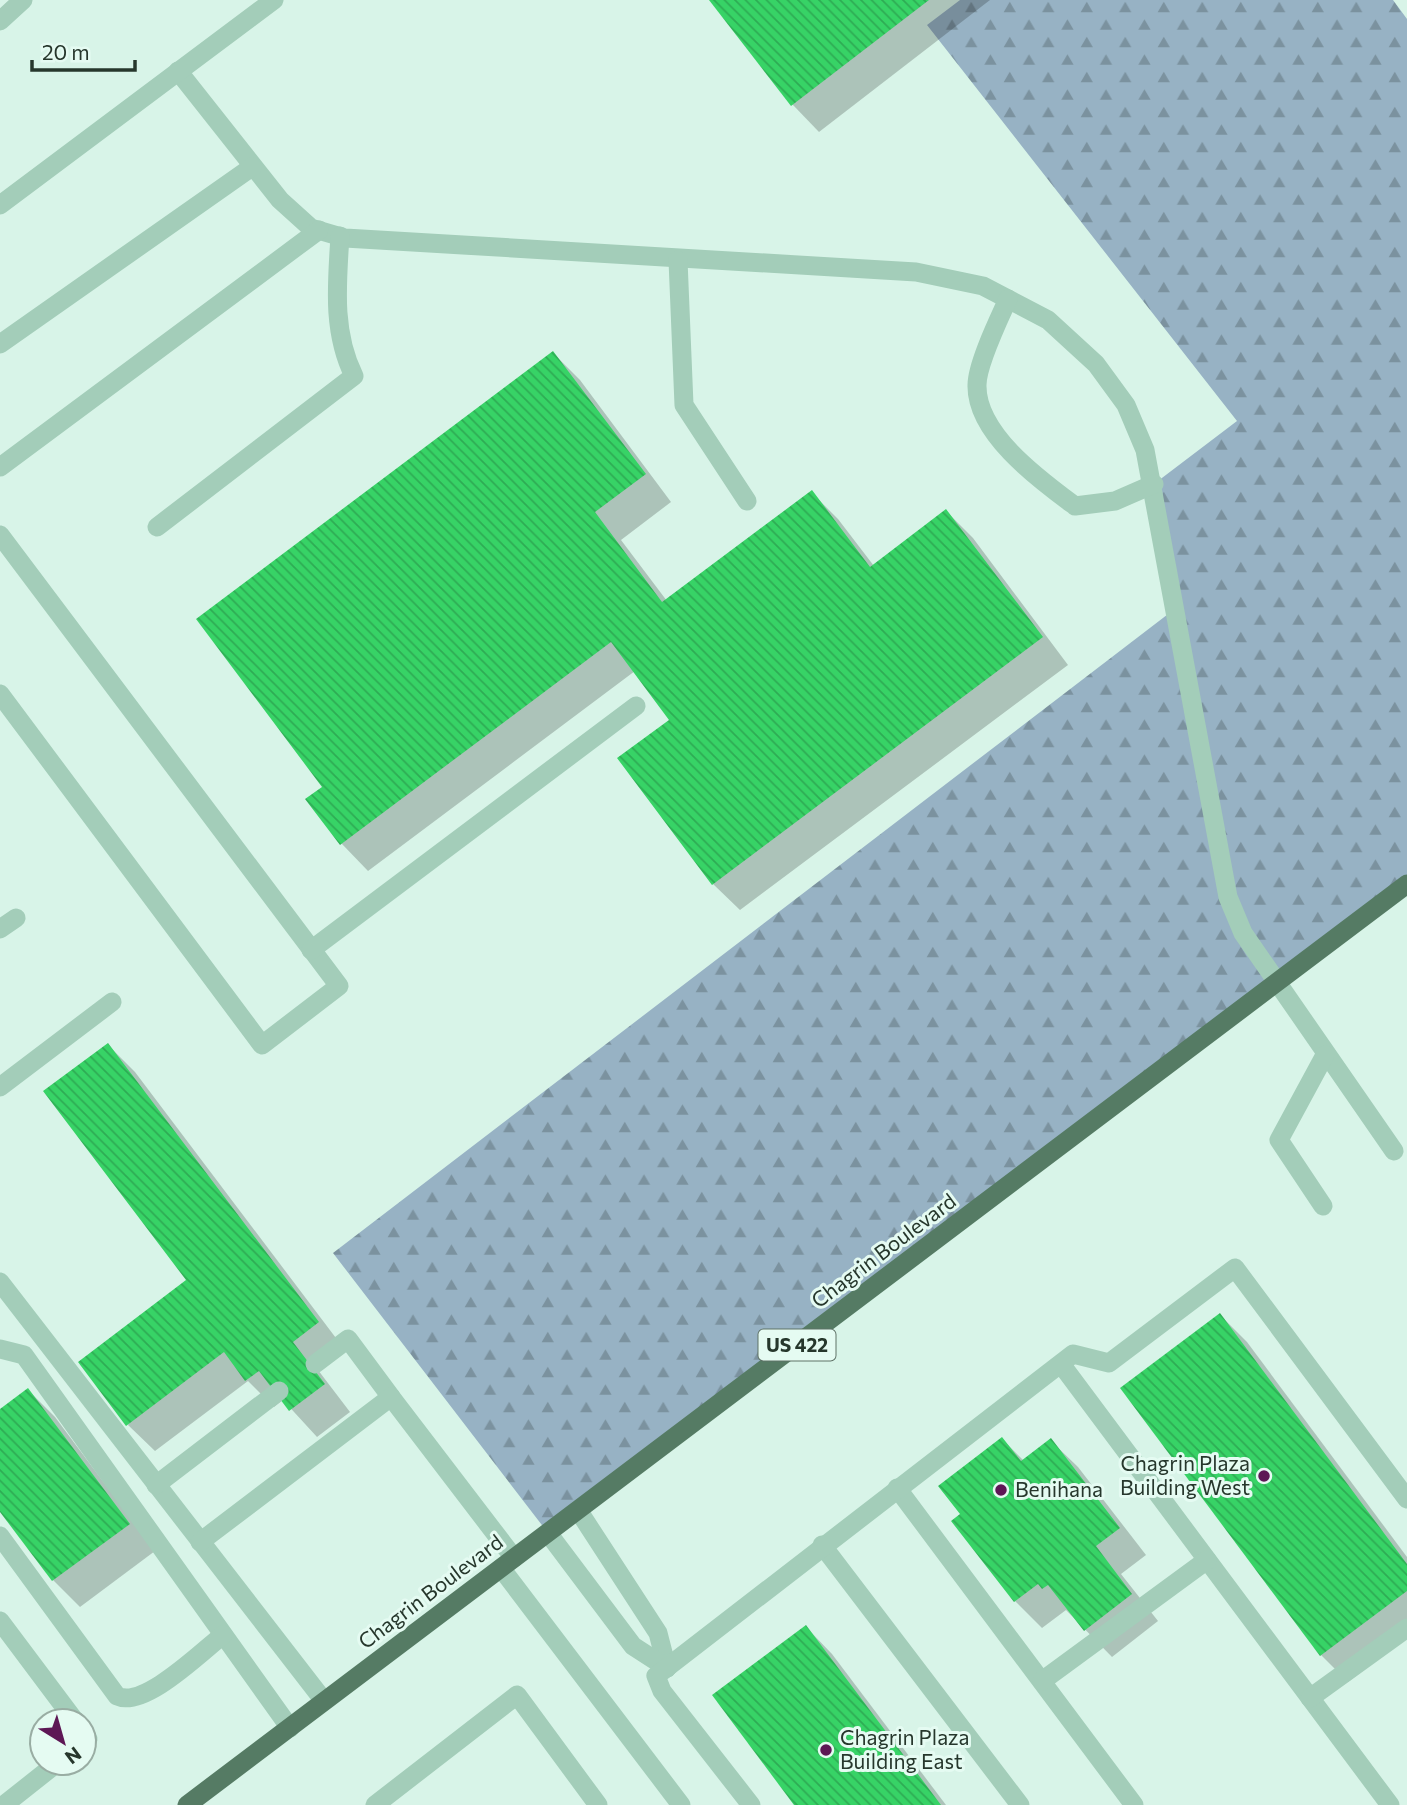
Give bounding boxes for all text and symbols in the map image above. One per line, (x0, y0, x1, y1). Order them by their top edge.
scale bar (32, 28, 135, 72)
text: 20 m (42, 39, 90, 64)
street label: Chagrin Boulevard (806, 1187, 960, 1312)
road number: US 422 (758, 1330, 836, 1360)
place label: Chagrin Plaza Building West (1120, 1450, 1250, 1499)
marker: Chagrin Plaza Building West (1256, 1468, 1272, 1484)
place label: Benihana (1015, 1476, 1103, 1501)
marker: Benihana (993, 1482, 1009, 1498)
street label: Chagrin Boulevard (353, 1528, 507, 1653)
north arrow (28, 1707, 98, 1777)
place label: Chagrin Plaza Building East (840, 1724, 970, 1773)
text: N (61, 1742, 86, 1769)
marker: Chagrin Plaza Building East (818, 1742, 834, 1758)

